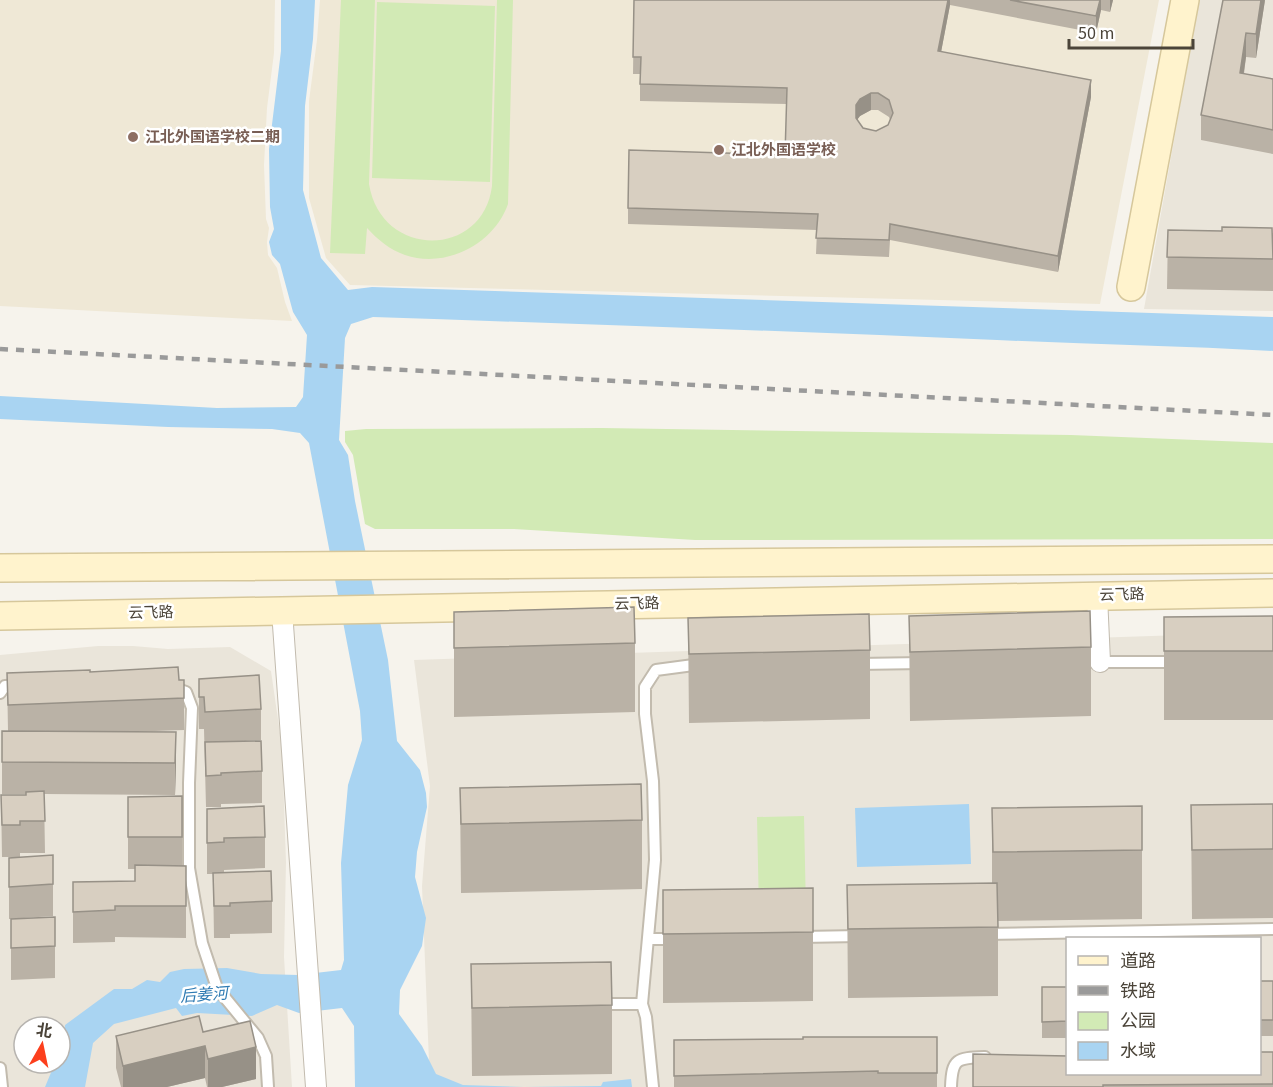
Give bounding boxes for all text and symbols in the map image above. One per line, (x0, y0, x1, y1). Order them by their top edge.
scale bar (1069, 12, 1194, 50)
text: 50 m (1078, 21, 1114, 46)
place label: 江北外国语学校二期 (145, 127, 280, 148)
marker: 江北外国语学校二期 (126, 130, 140, 144)
place label: 江北外国语学校 (731, 140, 836, 161)
marker: 江北外国语学校 (712, 143, 726, 157)
street label: 云飞路 (1099, 584, 1145, 606)
street label: 云飞路 (614, 593, 660, 615)
street label: 云飞路 (128, 602, 174, 624)
legend (1066, 937, 1261, 1075)
text: 道路 (1120, 949, 1156, 974)
text: 铁路 (1120, 979, 1156, 1004)
water label: 后姜河 (179, 982, 232, 1008)
text: 公园 (1120, 1009, 1156, 1034)
north arrow (12, 1015, 72, 1075)
text: 北 (35, 1019, 54, 1043)
text: 水域 (1120, 1039, 1156, 1064)

